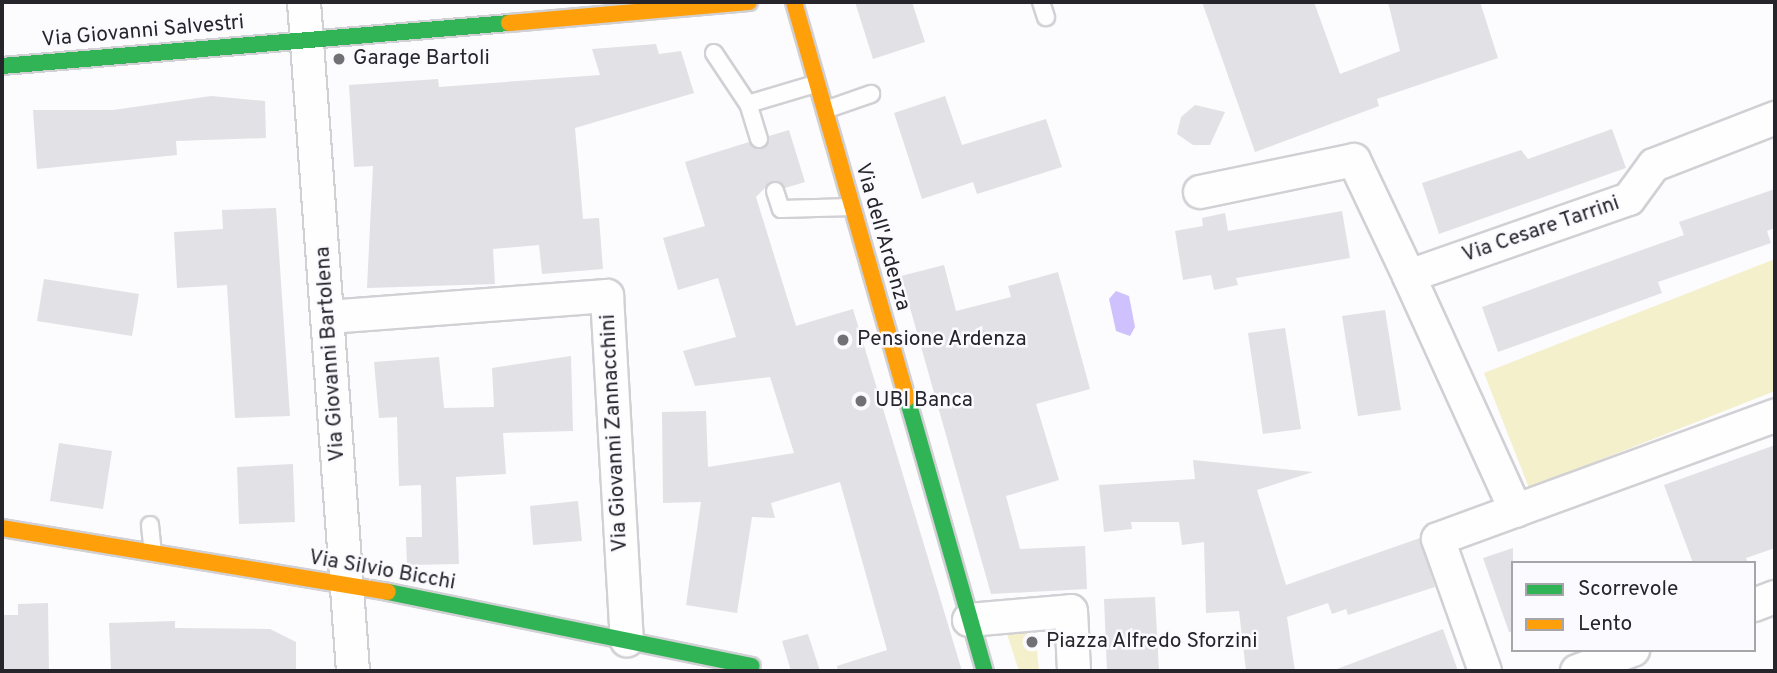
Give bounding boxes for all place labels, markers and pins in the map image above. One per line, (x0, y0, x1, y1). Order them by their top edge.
place label: Garage Bartoli (353, 46, 490, 72)
marker: Garage Bartoli (331, 51, 347, 67)
place label: Pensione Ardenza (857, 327, 1027, 353)
marker: Pensione Ardenza (835, 332, 851, 348)
place label: UBI Banca (875, 388, 973, 414)
marker: UBI Banca (853, 393, 869, 409)
place label: Piazza Alfredo Sforzini (1046, 629, 1258, 655)
marker: Piazza Alfredo Sforzini (1024, 634, 1040, 650)

